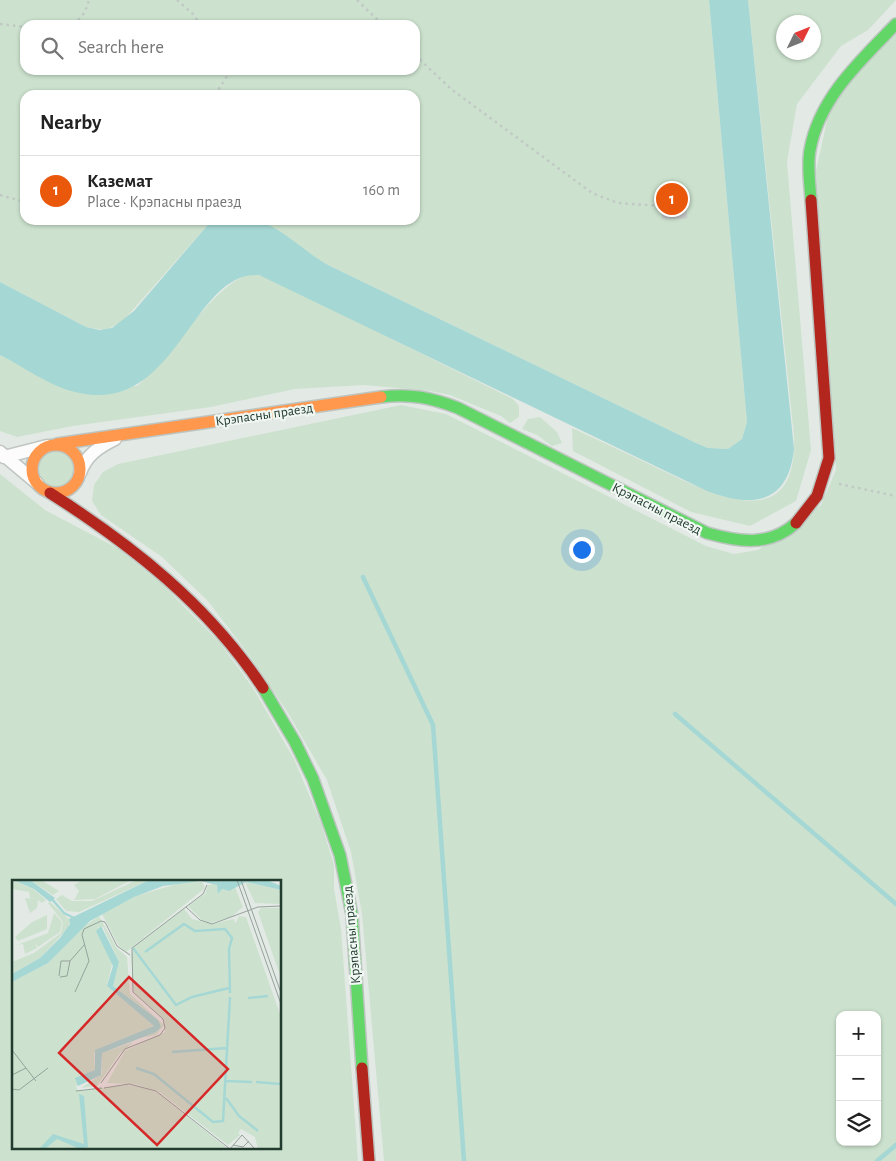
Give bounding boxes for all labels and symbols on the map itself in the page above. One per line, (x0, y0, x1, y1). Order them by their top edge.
north arrow (776, 15, 821, 60)
pin: 1 (656, 180, 688, 218)
street label: Крэпасны праезд (214, 401, 314, 429)
street label: Крэпасны праезд (610, 480, 704, 537)
your location (569, 537, 595, 563)
inset map (12, 880, 281, 1148)
street label: Крэпасны праезд (341, 885, 363, 985)

